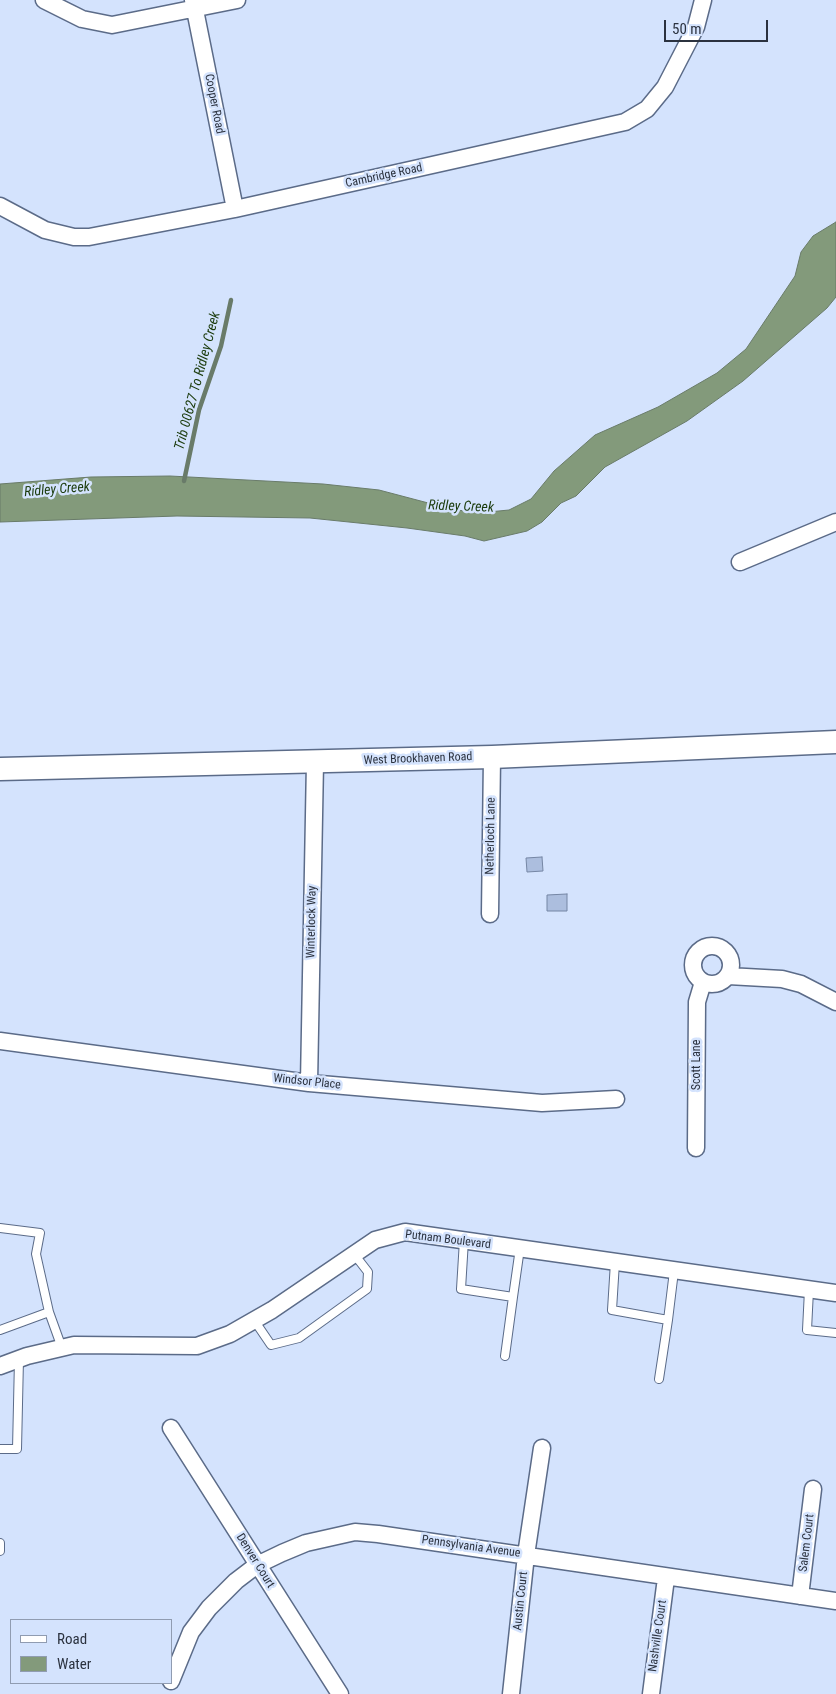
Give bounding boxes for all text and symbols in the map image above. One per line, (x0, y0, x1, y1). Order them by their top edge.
scale bar (666, 10, 770, 42)
text: 50 m (672, 20, 702, 38)
street label: Cooper Road (201, 73, 227, 135)
street label: Cambridge Road (344, 161, 424, 191)
water label: Trib 00627 To Ridley Creek (171, 310, 225, 452)
water label: Ridley Creek (23, 479, 91, 501)
water label: Ridley Creek (428, 497, 494, 517)
street label: West Brookhaven Road (363, 750, 473, 768)
street label: Netherloch Lane (483, 797, 499, 875)
street label: Winterlock Way (304, 886, 320, 958)
street label: Scott Lane (690, 1040, 704, 1090)
street label: Windsor Place (272, 1071, 342, 1093)
street label: Putnam Boulevard (404, 1228, 492, 1252)
street label: Salem Court (796, 1513, 818, 1573)
street label: Denver Court (233, 1531, 277, 1591)
street label: Pennsylvania Avenue (421, 1533, 521, 1561)
street label: Austin Court (511, 1571, 531, 1631)
street label: Nashville Court (646, 1599, 670, 1673)
legend (10, 1619, 172, 1684)
text: Road (57, 1630, 87, 1648)
text: Water (57, 1655, 91, 1673)

